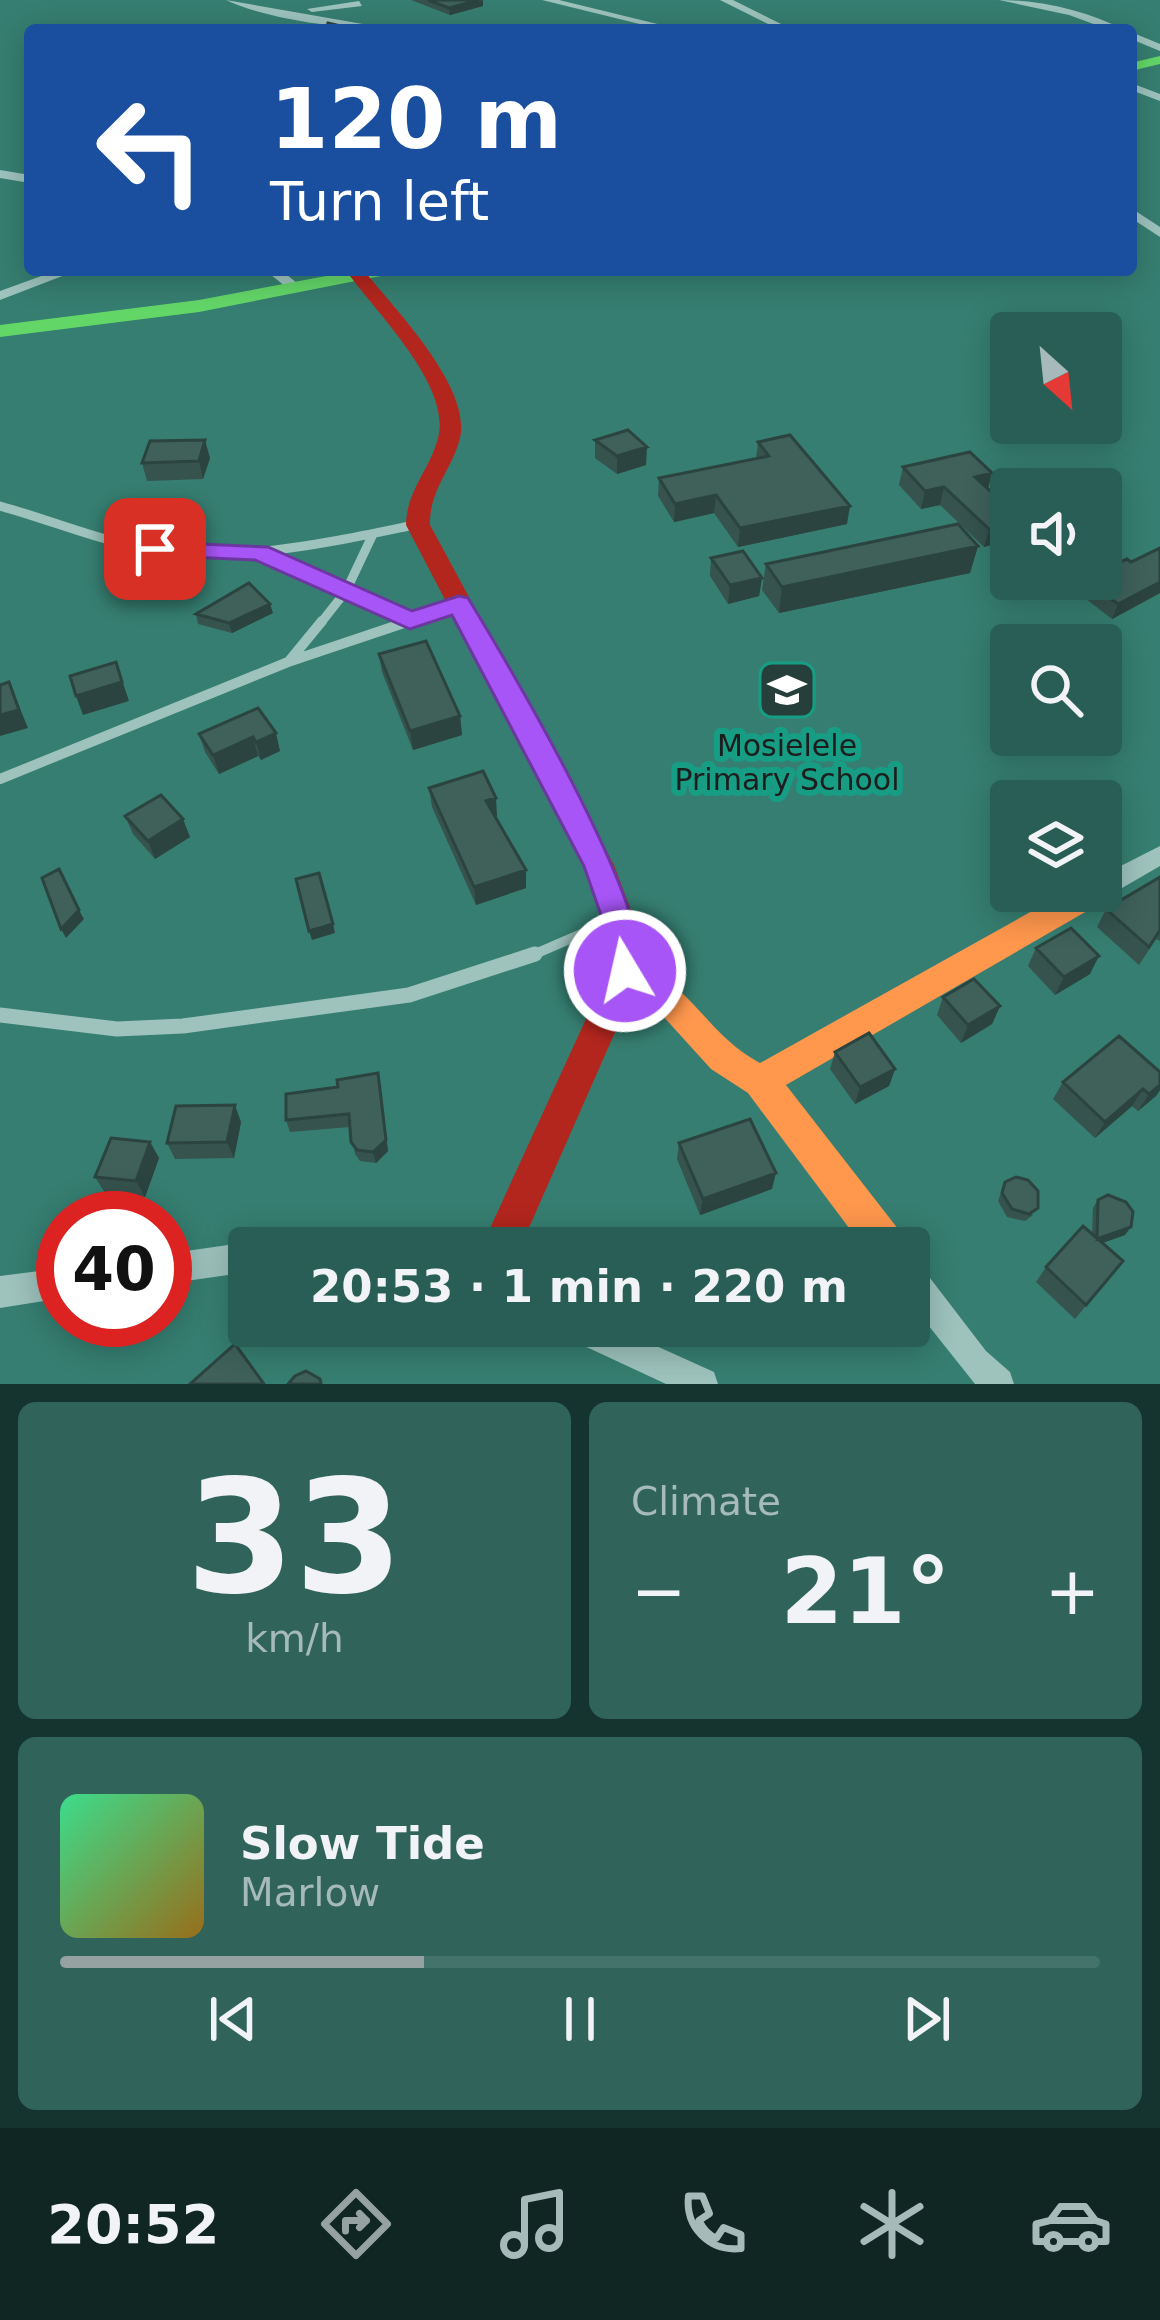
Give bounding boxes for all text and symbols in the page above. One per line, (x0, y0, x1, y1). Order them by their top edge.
text: 120 m (270, 70, 562, 168)
icon: left (72, 72, 228, 228)
text: Turn left (270, 170, 489, 233)
north arrow (990, 312, 1122, 444)
map controls (990, 312, 1122, 912)
button: sound (990, 468, 1122, 600)
pin (104, 498, 206, 600)
icon: arrive (122, 516, 188, 582)
button: search (990, 624, 1122, 756)
school or university icon: Mosielele Primary School (756, 659, 818, 721)
place label: Mosielele Primary School (674, 728, 900, 797)
button: layers (990, 780, 1122, 912)
position arrow (562, 908, 688, 1034)
speed limit sign: 40 (36, 1191, 192, 1347)
text: 20:53 · 1 min · 220 m (310, 1260, 848, 1313)
text: 33 (186, 1447, 403, 1629)
text: Climate (631, 1479, 781, 1524)
text: 21° (780, 1539, 951, 1644)
text: − (631, 1553, 686, 1630)
text: + (1045, 1553, 1100, 1630)
text: km/h (245, 1616, 344, 1661)
text: Slow Tide (240, 1817, 485, 1870)
text: Marlow (240, 1870, 380, 1915)
icon: previous (200, 1986, 266, 2052)
icon: pause (547, 1986, 613, 2052)
icon: next (894, 1986, 960, 2052)
icon: directions (314, 2182, 398, 2266)
icon: music (493, 2182, 577, 2266)
icon: phone (671, 2182, 755, 2266)
icon: climate (850, 2182, 934, 2266)
icon: car (1029, 2182, 1113, 2266)
text: 20:52 (47, 2193, 219, 2256)

